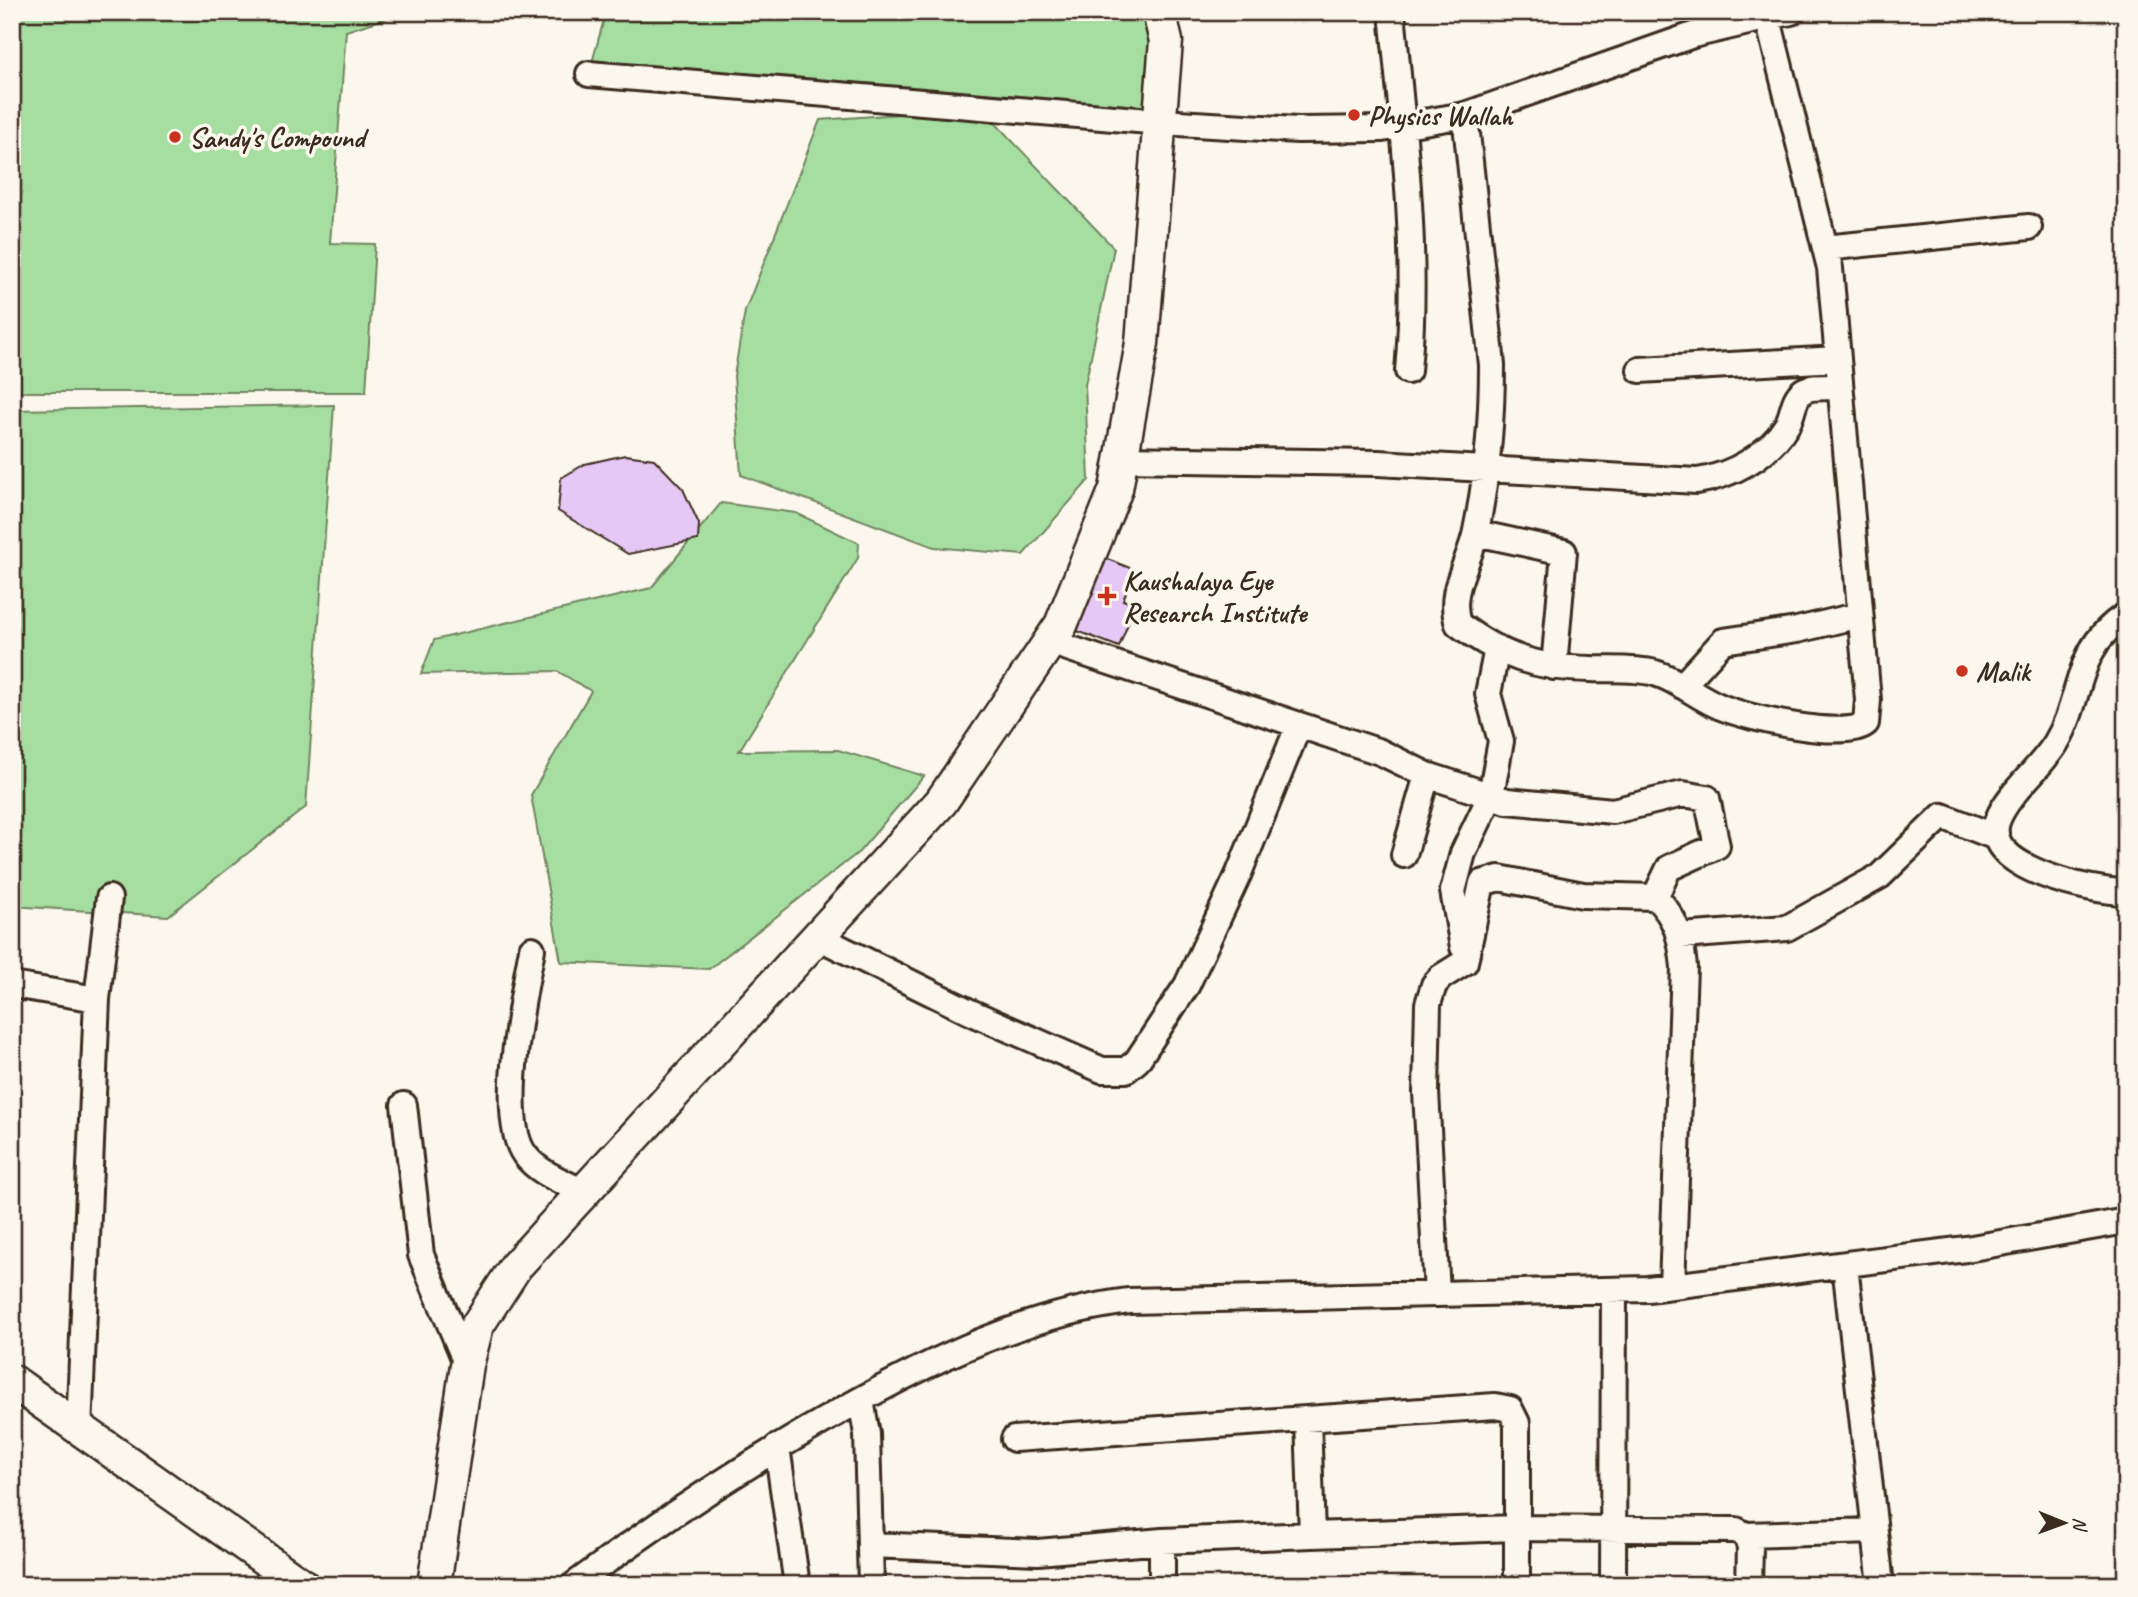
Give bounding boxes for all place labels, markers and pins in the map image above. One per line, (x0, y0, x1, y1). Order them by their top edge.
place label: Physics Wallah (1368, 98, 1514, 134)
marker: Physics Wallah (1346, 107, 1362, 123)
place label: Sandy's Compound (189, 120, 369, 155)
marker: Sandy's Compound (167, 129, 183, 145)
place label: Kaushalaya Eye Research Institute (1123, 563, 1309, 630)
marker: Kaushalaya Eye Research Institute (1097, 586, 1117, 606)
place label: Malik (1976, 654, 2032, 689)
marker: Malik (1954, 663, 1970, 679)

